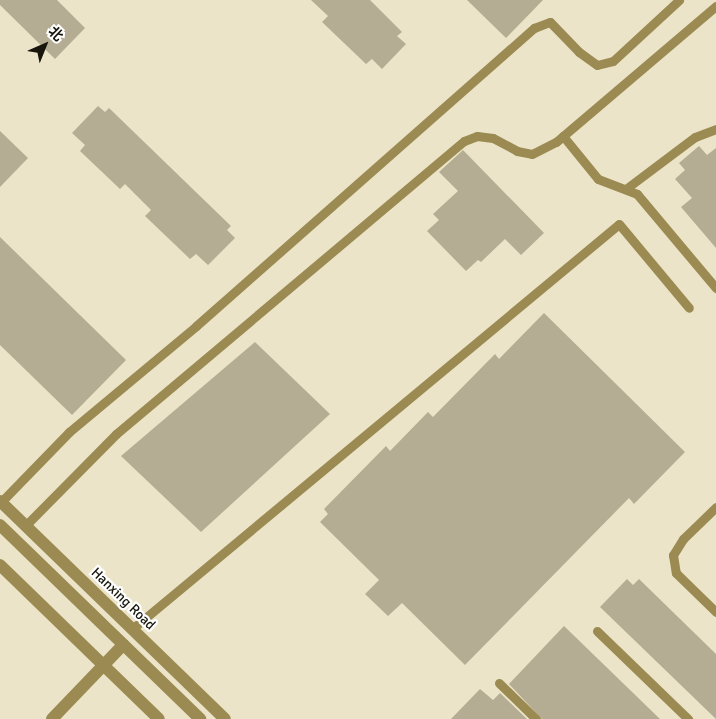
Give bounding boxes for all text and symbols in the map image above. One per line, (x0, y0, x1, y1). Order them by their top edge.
north arrow (20, 20, 70, 70)
text: 北 (45, 23, 67, 45)
street label: Hanxing Road (87, 564, 159, 634)

